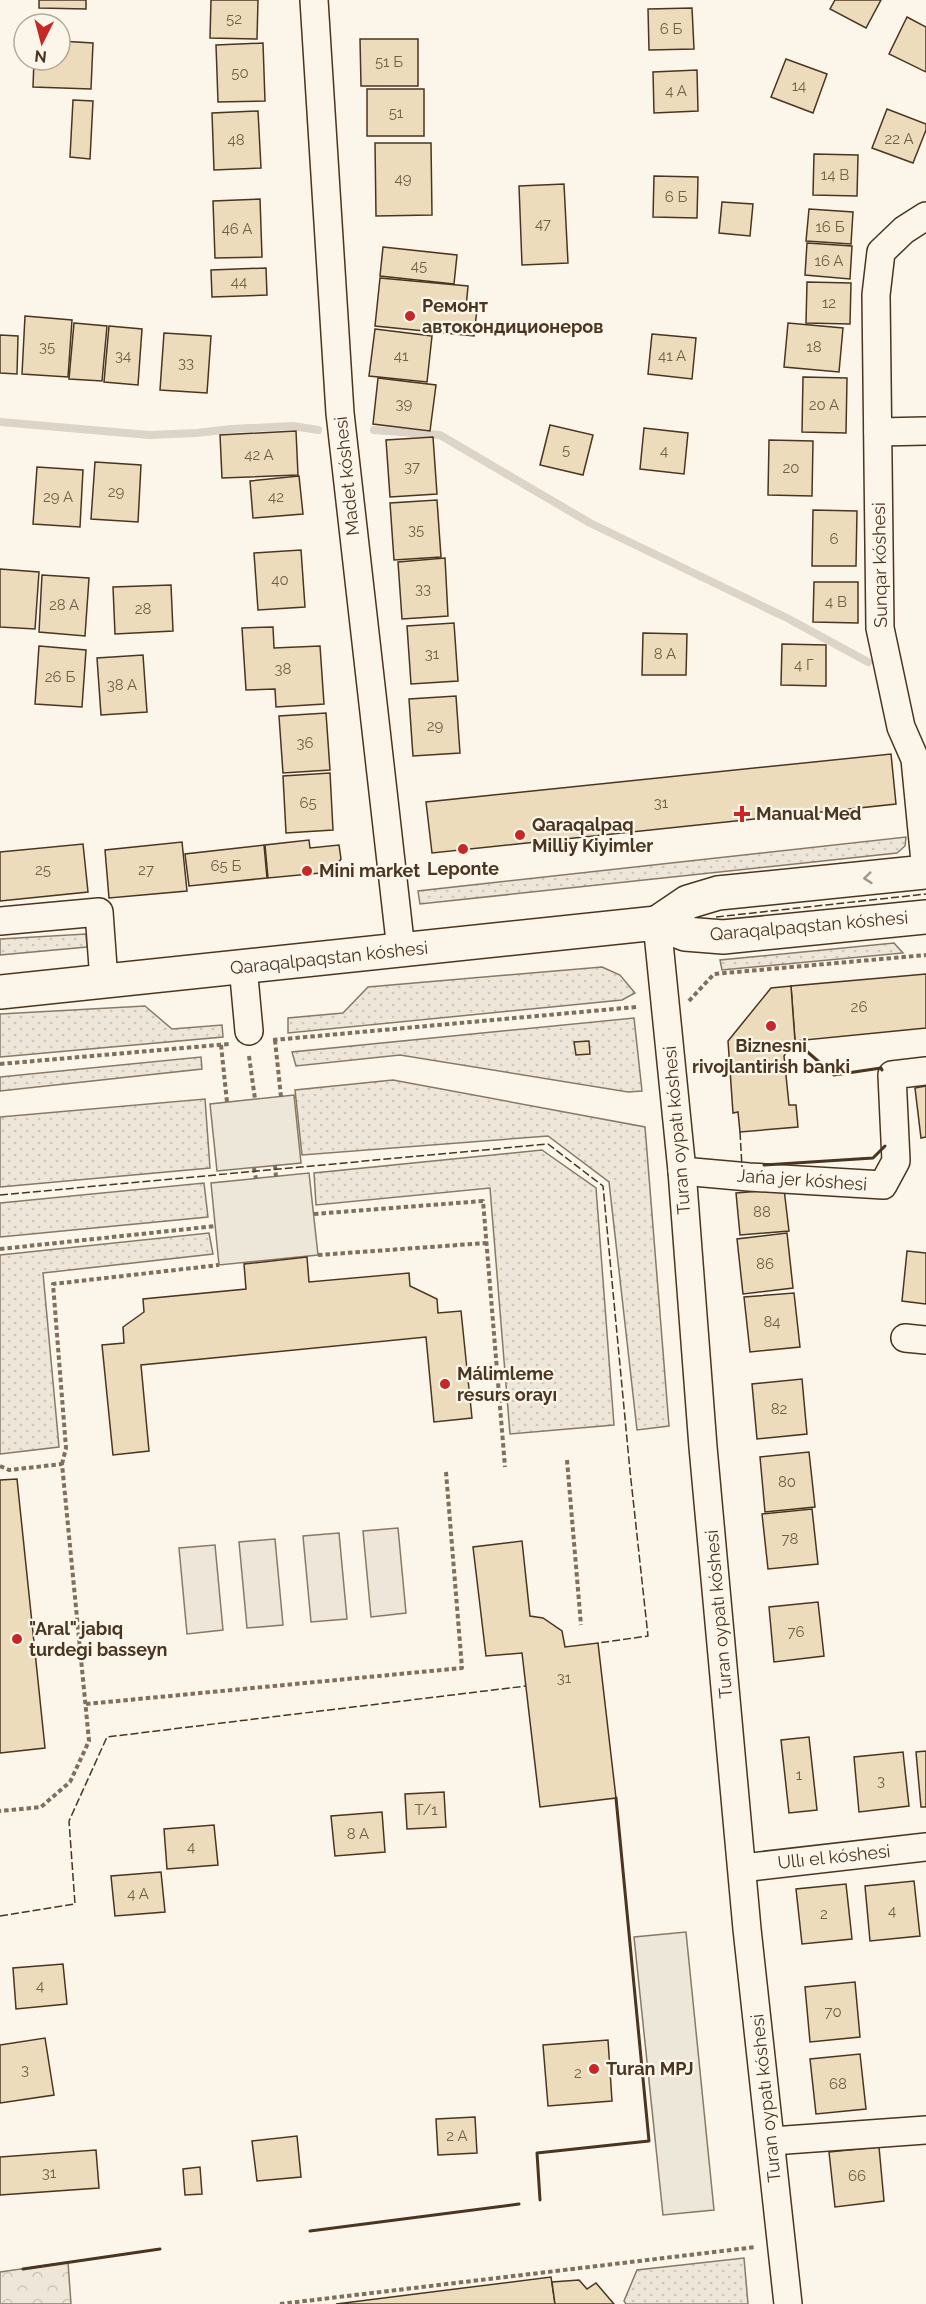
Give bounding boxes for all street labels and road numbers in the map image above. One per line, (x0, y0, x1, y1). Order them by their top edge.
street label: Madet kóshesi (330, 415, 363, 537)
street label: Sunqar kóshesi (868, 502, 891, 628)
street label: Qaraqalpaqstan kóshesi (709, 906, 909, 945)
street label: Qaraqalpaqstan kóshesi (229, 937, 429, 978)
street label: Turan oypatı kóshesi (659, 1045, 694, 1215)
street label: Jańa jer kóshesi (736, 1164, 868, 1195)
street label: Turan oypatı kóshesi (701, 1529, 736, 1699)
street label: Ullı el kóshesi (776, 1840, 891, 1873)
street label: Turan oypatı kóshesi (746, 2013, 785, 2183)

